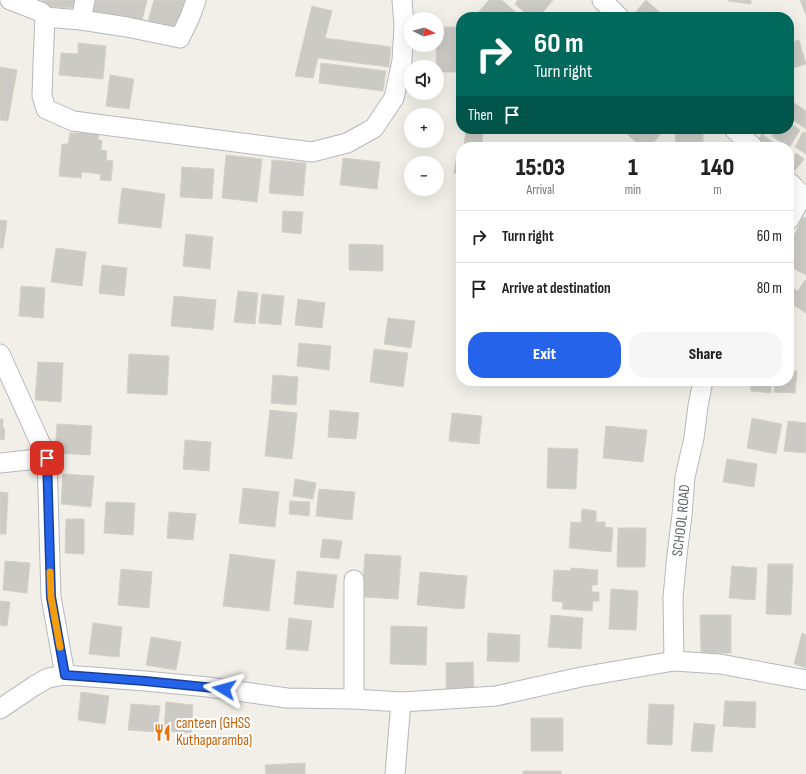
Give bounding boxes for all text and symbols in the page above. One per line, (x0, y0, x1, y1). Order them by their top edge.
north arrow (404, 12, 444, 52)
map controls (404, 12, 444, 196)
text: 60 m (534, 27, 583, 60)
icon: right (468, 28, 520, 80)
button: sound (404, 60, 444, 100)
text: Turn right (534, 61, 592, 82)
icon: arrive (501, 104, 523, 126)
text: Then (468, 106, 493, 125)
button: + (404, 108, 444, 148)
text: 15:03 (516, 153, 565, 182)
text: 1 (628, 153, 638, 182)
text: 140 (701, 153, 734, 182)
button: − (404, 156, 444, 196)
text: Arrival (526, 182, 554, 198)
text: min (625, 182, 641, 198)
text: m (713, 182, 722, 198)
icon: right (468, 226, 490, 248)
text: Turn right (502, 227, 554, 246)
text: 60 m (757, 227, 782, 246)
icon: arrive (468, 278, 490, 300)
text: Arrive at destination (502, 279, 611, 298)
text: 80 m (757, 279, 782, 298)
button: Exit (468, 332, 621, 378)
button: Share (629, 332, 782, 378)
pin (30, 441, 64, 475)
icon: arrive (36, 447, 58, 469)
street label: SCHOOL ROAD (668, 484, 694, 557)
position arrow (203, 668, 245, 710)
place label: canteen (GHSS Kuthaparamba) (176, 714, 252, 750)
restaurant icon: canteen (GHSS Kuthaparamba) (153, 722, 173, 742)

